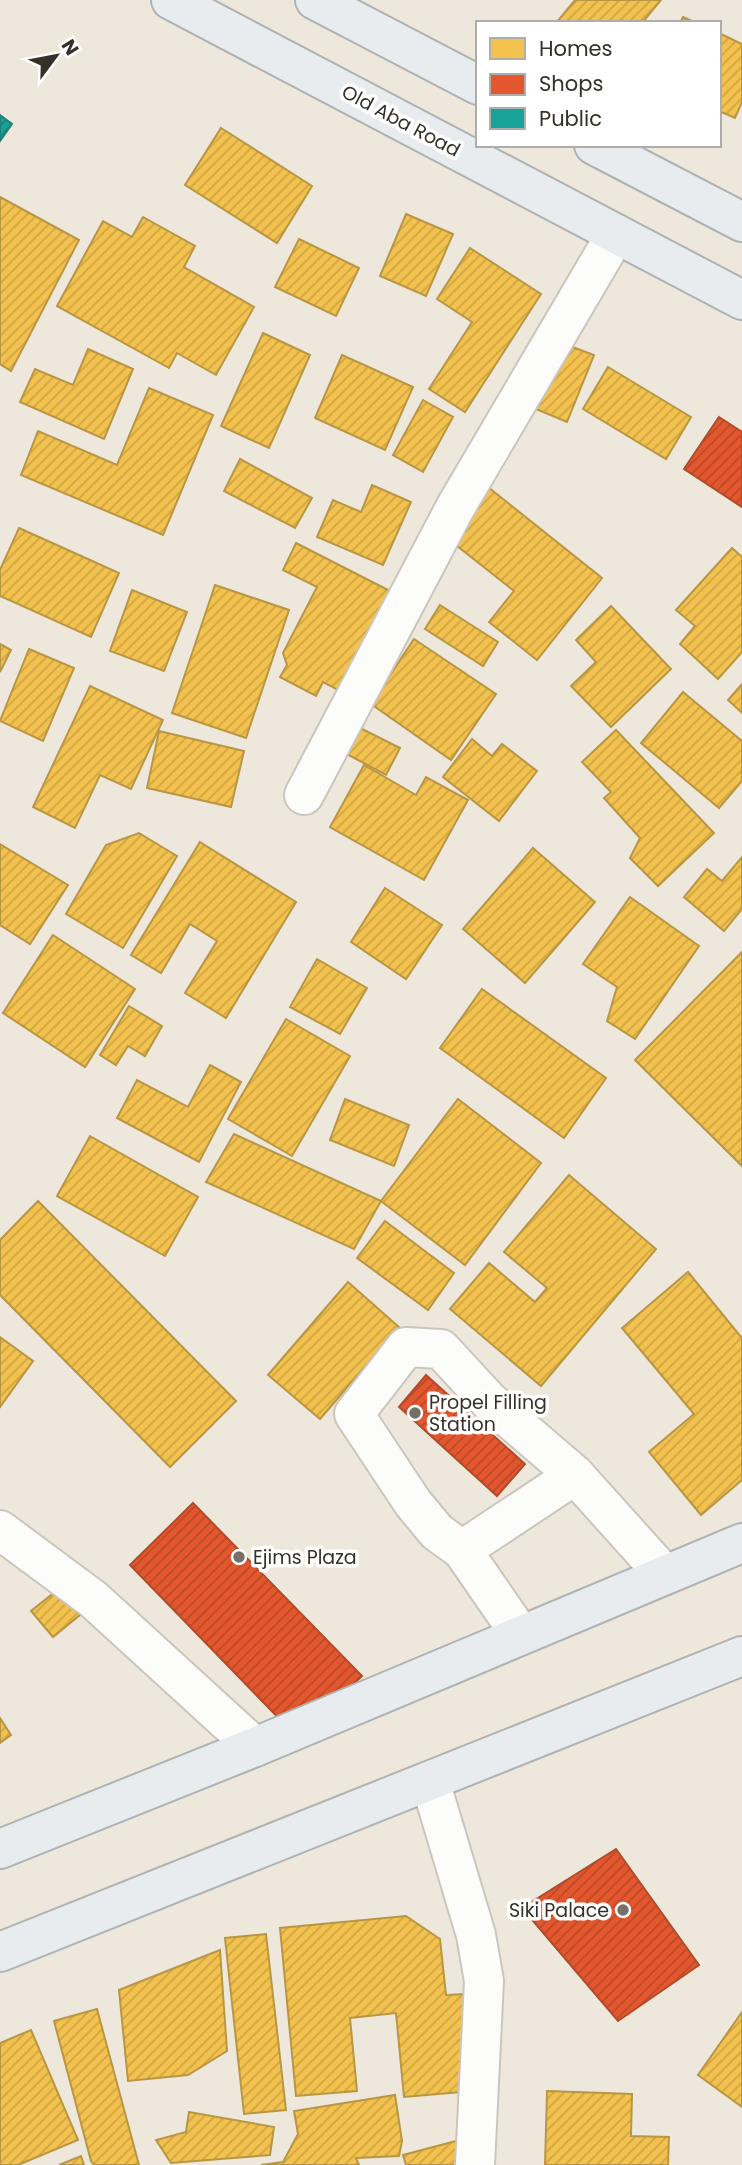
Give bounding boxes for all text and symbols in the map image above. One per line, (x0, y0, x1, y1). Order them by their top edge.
north arrow (21, 21, 91, 91)
legend (476, 21, 721, 147)
text: N (55, 34, 85, 60)
text: Homes (539, 34, 613, 63)
text: Shops (539, 69, 603, 98)
street label: Old Aba Road (337, 78, 465, 164)
text: Public (539, 104, 602, 133)
place label: Propel Filling Station (429, 1389, 547, 1438)
marker: Propel Filling Station (407, 1405, 423, 1421)
place label: Ejims Plaza (253, 1544, 357, 1571)
marker: Ejims Plaza (231, 1549, 247, 1565)
place label: Siki Palace (509, 1897, 609, 1924)
marker: Siki Palace (615, 1902, 631, 1918)

